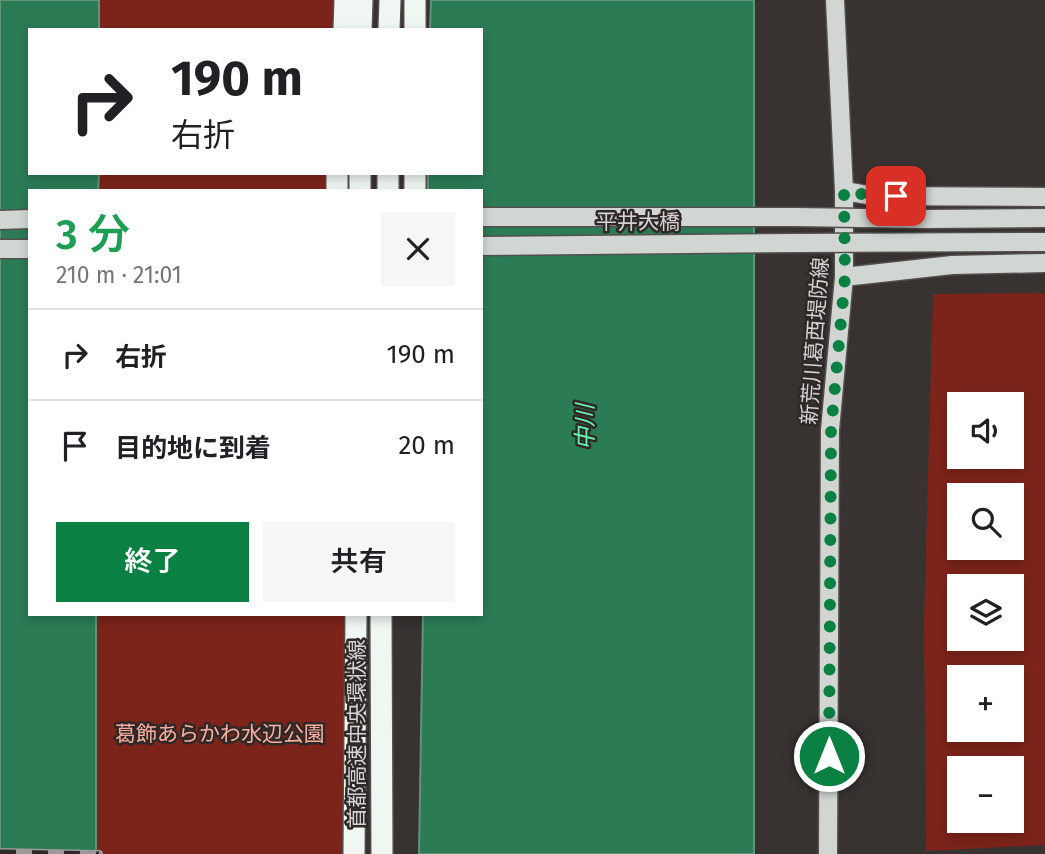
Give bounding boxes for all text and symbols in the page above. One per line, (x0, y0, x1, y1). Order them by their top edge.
text: 190 m (171, 49, 303, 108)
icon: right (56, 56, 147, 147)
text: 右折 (171, 116, 235, 154)
pin (866, 166, 926, 226)
icon: arrive (877, 177, 915, 215)
street label: 平井大橋 (596, 209, 680, 235)
text: 3 分 (56, 210, 130, 260)
button: close (381, 212, 455, 286)
street label: 新荒川葛西堤防線 (796, 256, 834, 426)
text: 210 m · 21:01 (56, 261, 182, 289)
icon: right (56, 336, 94, 374)
text: 190 m (386, 339, 455, 370)
text: 右折 (115, 342, 167, 373)
map controls (947, 392, 1024, 833)
button: sound (947, 392, 1024, 469)
water label: 中川 (571, 401, 599, 450)
icon: arrive (56, 427, 94, 465)
text: 20 m (398, 430, 455, 461)
text: 目的地に到着 (115, 433, 271, 464)
button: search (947, 483, 1024, 560)
button: 終了 (56, 522, 249, 602)
button: 共有 (263, 522, 455, 602)
button: layers (947, 574, 1024, 651)
street label: 首都高速中央環状線 (344, 640, 370, 829)
button: + (947, 665, 1024, 742)
position arrow (792, 719, 866, 793)
park label: 葛飾あらかわ水辺公園 (115, 721, 325, 747)
button: − (947, 756, 1024, 833)

